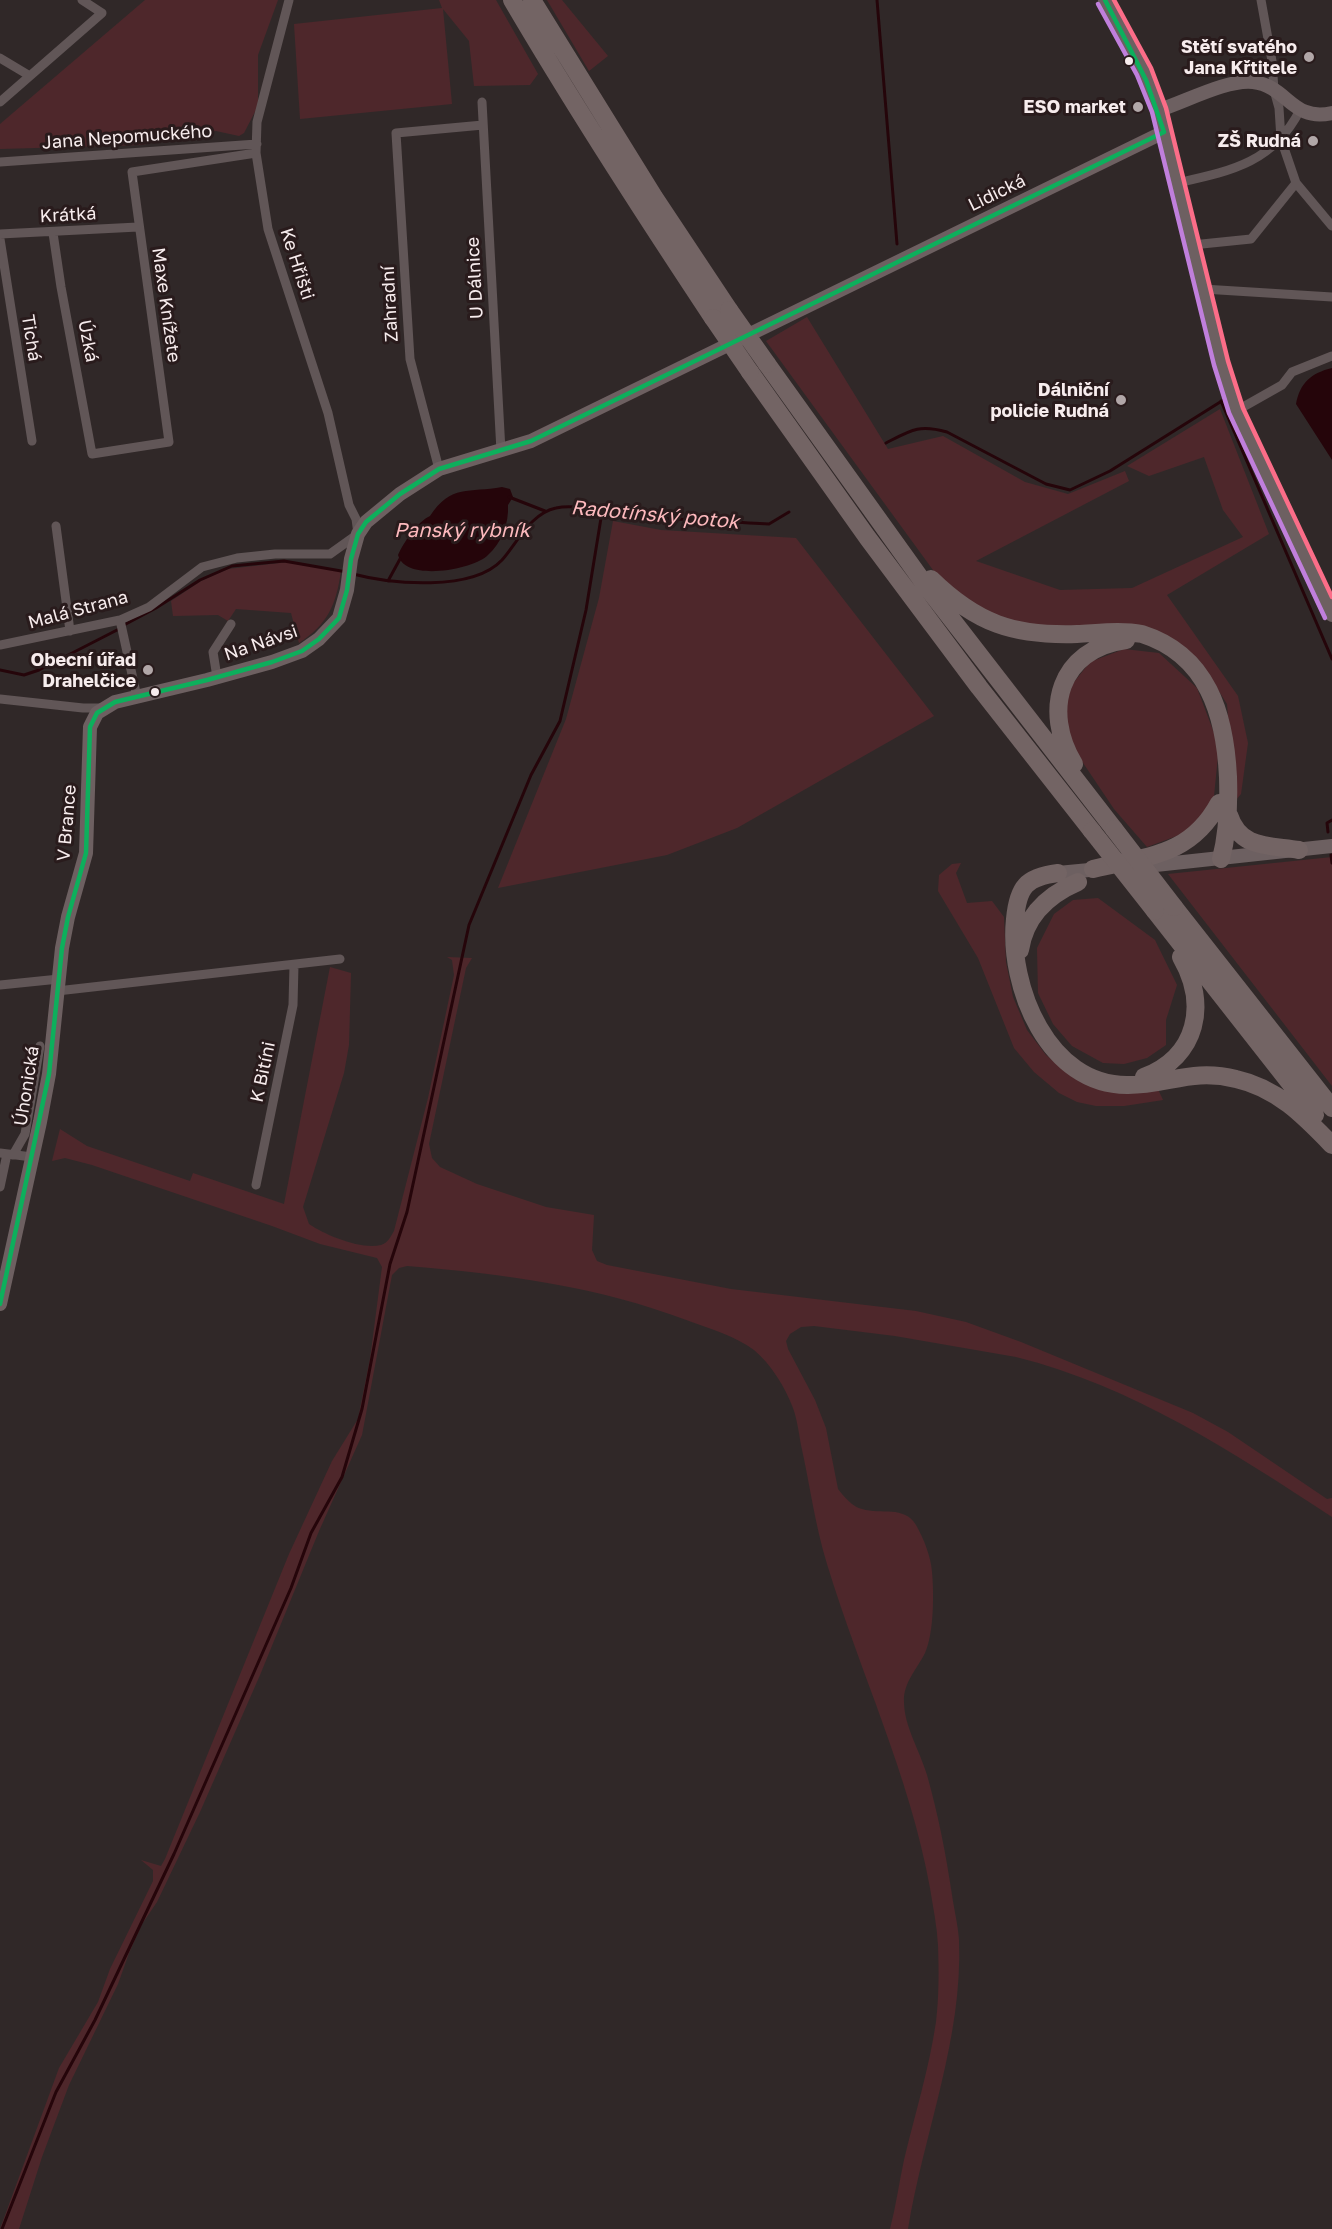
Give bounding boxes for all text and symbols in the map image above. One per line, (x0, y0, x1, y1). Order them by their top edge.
place label: Stětí svatého Jana Křtitele (1181, 36, 1297, 78)
marker: Stětí svatého Jana Křtitele (1302, 50, 1316, 64)
unlabelled marker (1123, 55, 1135, 67)
place label: ESO market (1023, 96, 1126, 118)
marker: ESO market (1131, 100, 1145, 114)
street label: Jana Nepomuckého (41, 120, 213, 154)
place label: ZŠ Rudná (1218, 130, 1301, 152)
marker: ZŠ Rudná (1306, 134, 1320, 148)
street label: Lidická (965, 170, 1029, 216)
street label: Krátká (39, 203, 97, 227)
street label: Ke Hřišti (275, 225, 319, 303)
street label: U Dálnice (462, 236, 488, 320)
street label: Maxe Knížete (147, 246, 185, 364)
street label: Zahradní (377, 265, 403, 343)
street label: Tichá (17, 313, 45, 363)
street label: Úzká (73, 318, 103, 364)
place label: Dálniční policie Rudná (990, 379, 1109, 422)
marker: Dálniční policie Rudná (1114, 393, 1128, 407)
water label: Radotínský potok (570, 496, 740, 534)
water label: Panský rybník (394, 519, 530, 543)
street label: Malá Strana (26, 586, 130, 634)
street label: Na Návsi (221, 620, 301, 666)
place label: Obecní úřad Drahelčice (31, 649, 136, 692)
marker: Obecní úřad Drahelčice (141, 663, 155, 677)
unlabelled marker (149, 686, 161, 698)
street label: V Brance (53, 784, 81, 862)
street label: K Bitíni (246, 1040, 280, 1104)
street label: Úhonická (10, 1044, 44, 1128)

